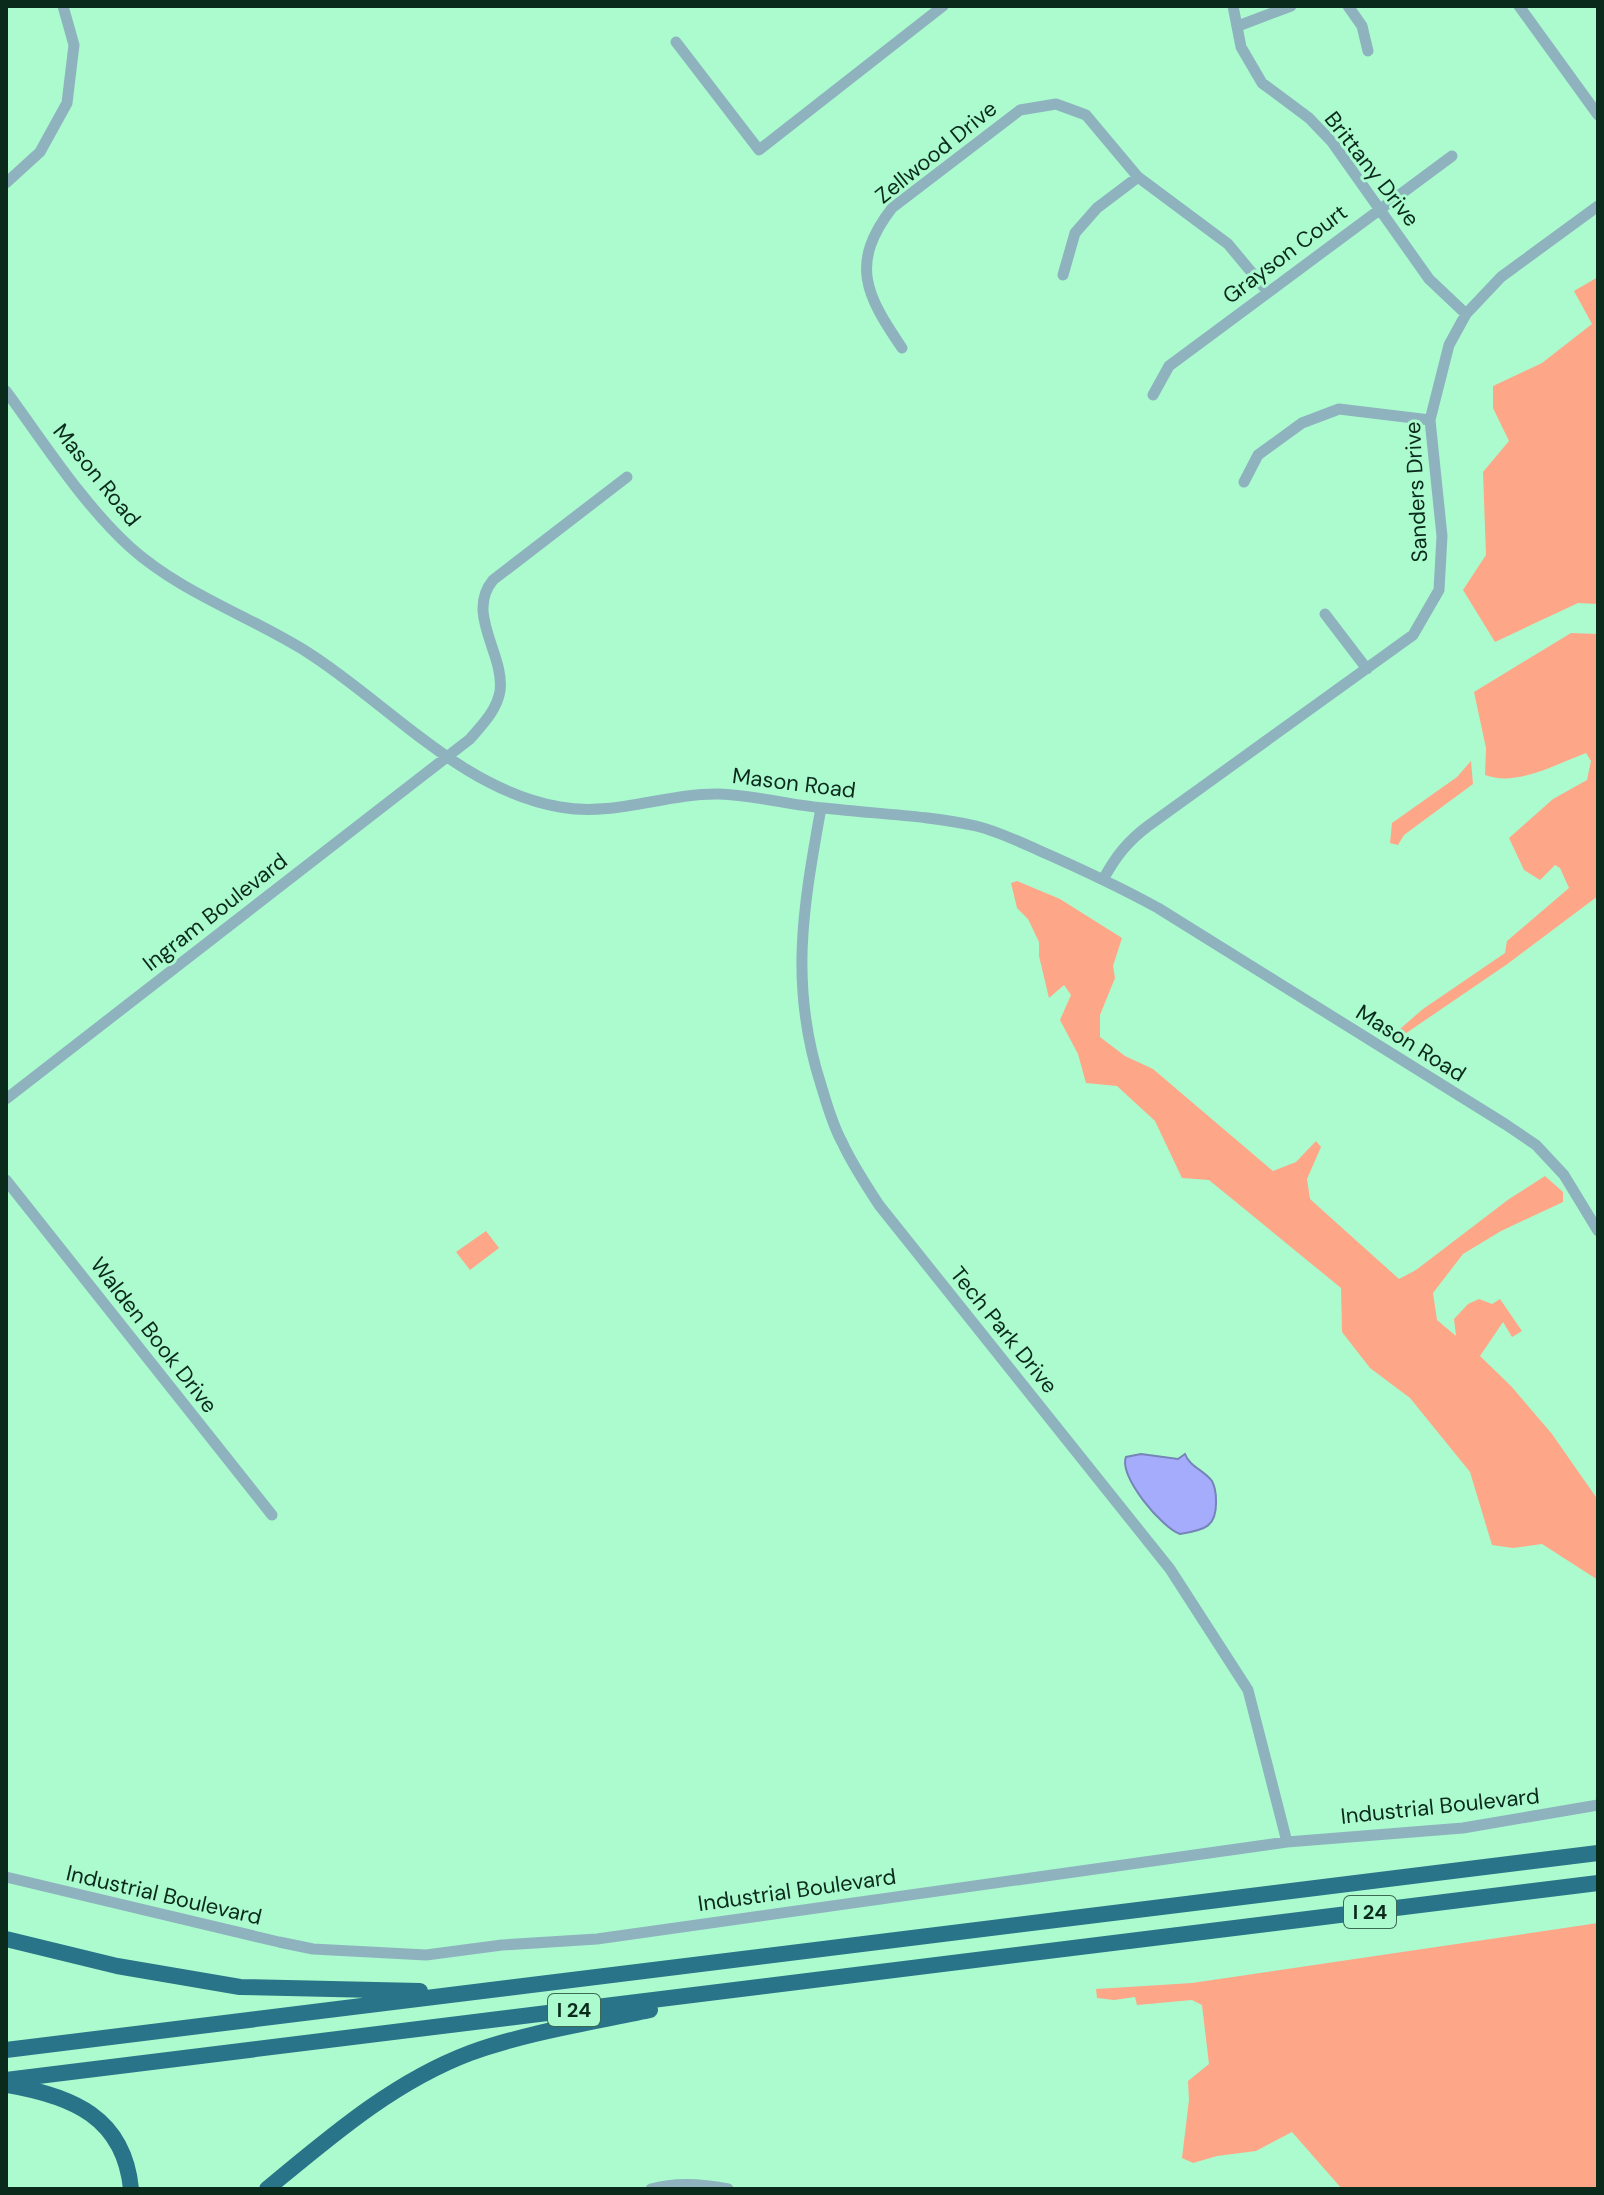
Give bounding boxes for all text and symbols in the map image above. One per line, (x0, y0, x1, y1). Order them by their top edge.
street label: Zellwood Drive (869, 94, 1003, 210)
street label: Brittany Drive (1318, 106, 1426, 232)
street label: Grayson Court (1217, 198, 1353, 310)
street label: Mason Road (47, 418, 147, 532)
street label: Sanders Drive (1398, 421, 1434, 563)
street label: Mason Road (731, 761, 857, 805)
street label: Ingram Boulevard (137, 846, 293, 978)
street label: Mason Road (1351, 998, 1471, 1088)
street label: Walden Book Drive (84, 1251, 224, 1419)
street label: Tech Park Drive (944, 1261, 1064, 1399)
street label: Industrial Boulevard (1339, 1781, 1541, 1831)
street label: Industrial Boulevard (63, 1858, 265, 1932)
street label: Industrial Boulevard (696, 1862, 898, 1918)
road number: I 24 (1344, 1896, 1396, 1928)
road number: I 24 (548, 1994, 600, 2026)

